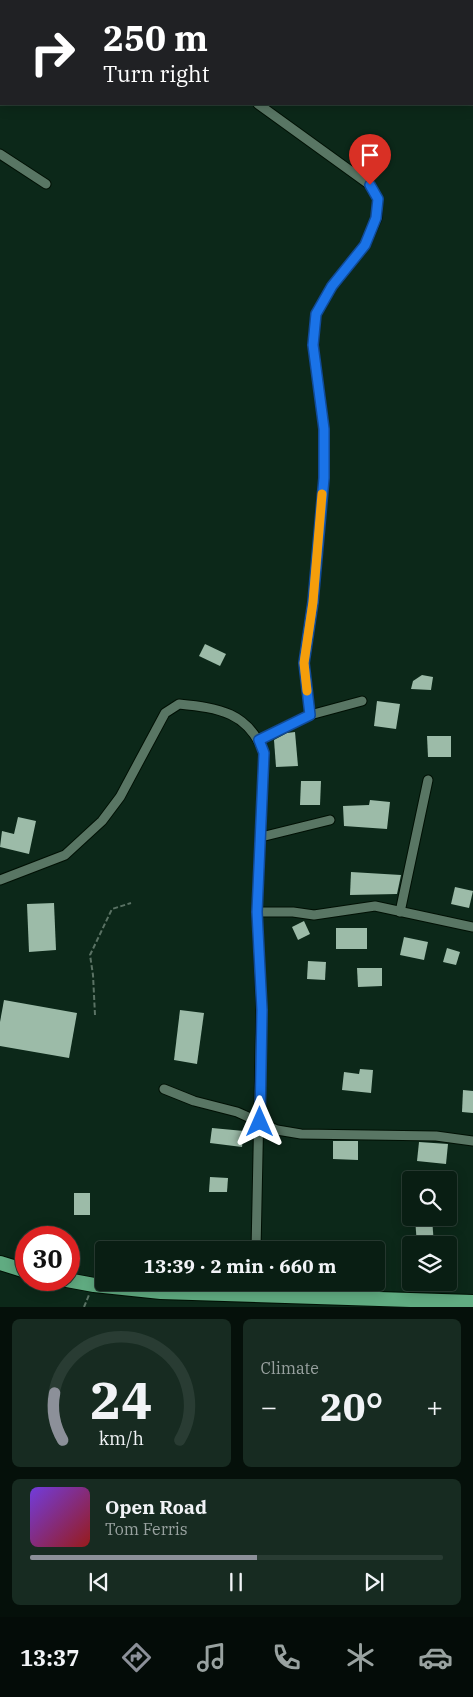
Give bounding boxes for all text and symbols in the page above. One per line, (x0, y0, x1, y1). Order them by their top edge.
text: 250 m (103, 15, 208, 61)
icon: right (20, 20, 85, 85)
text: Turn right (103, 59, 210, 88)
pin (349, 134, 391, 185)
icon: arrive (356, 141, 384, 169)
position arrow (233, 1095, 285, 1147)
map controls (402, 1171, 457, 1291)
button: search (402, 1171, 457, 1226)
speed limit sign: 30 (15, 1226, 80, 1291)
button: layers (402, 1236, 457, 1291)
text: 13:39 · 2 min · 660 m (144, 1254, 336, 1278)
text: Climate (261, 1358, 319, 1378)
text: 24 (90, 1366, 152, 1433)
text: 20° (320, 1382, 383, 1431)
text: − (261, 1388, 277, 1425)
text: + (426, 1388, 443, 1425)
text: km/h (99, 1427, 144, 1450)
text: Open Road (105, 1495, 207, 1519)
text: Tom Ferris (105, 1519, 188, 1539)
icon: previous (85, 1568, 113, 1596)
icon: pause (222, 1568, 250, 1596)
icon: next (360, 1568, 388, 1596)
icon: directions (119, 1640, 154, 1675)
icon: music (194, 1640, 229, 1675)
icon: phone (269, 1640, 304, 1675)
icon: climate (343, 1640, 378, 1675)
icon: car (418, 1640, 453, 1675)
text: 13:37 (20, 1643, 79, 1672)

